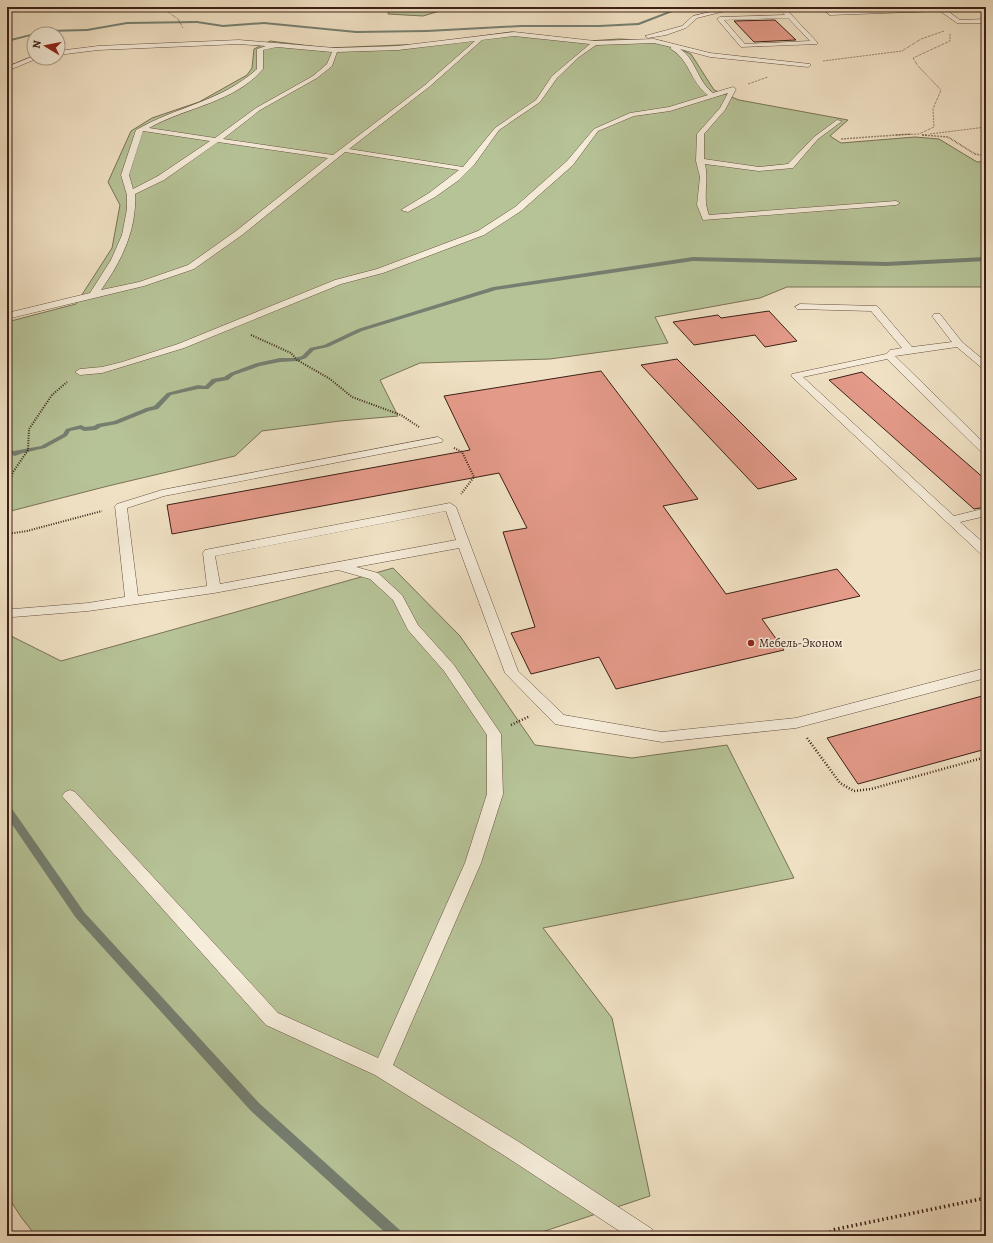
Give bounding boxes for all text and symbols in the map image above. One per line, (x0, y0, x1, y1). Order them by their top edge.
north arrow (26, 26, 66, 66)
text: N (29, 39, 45, 50)
place label: Мебель-Эконом (759, 635, 843, 651)
marker: Мебель-Эконом (746, 638, 756, 648)

